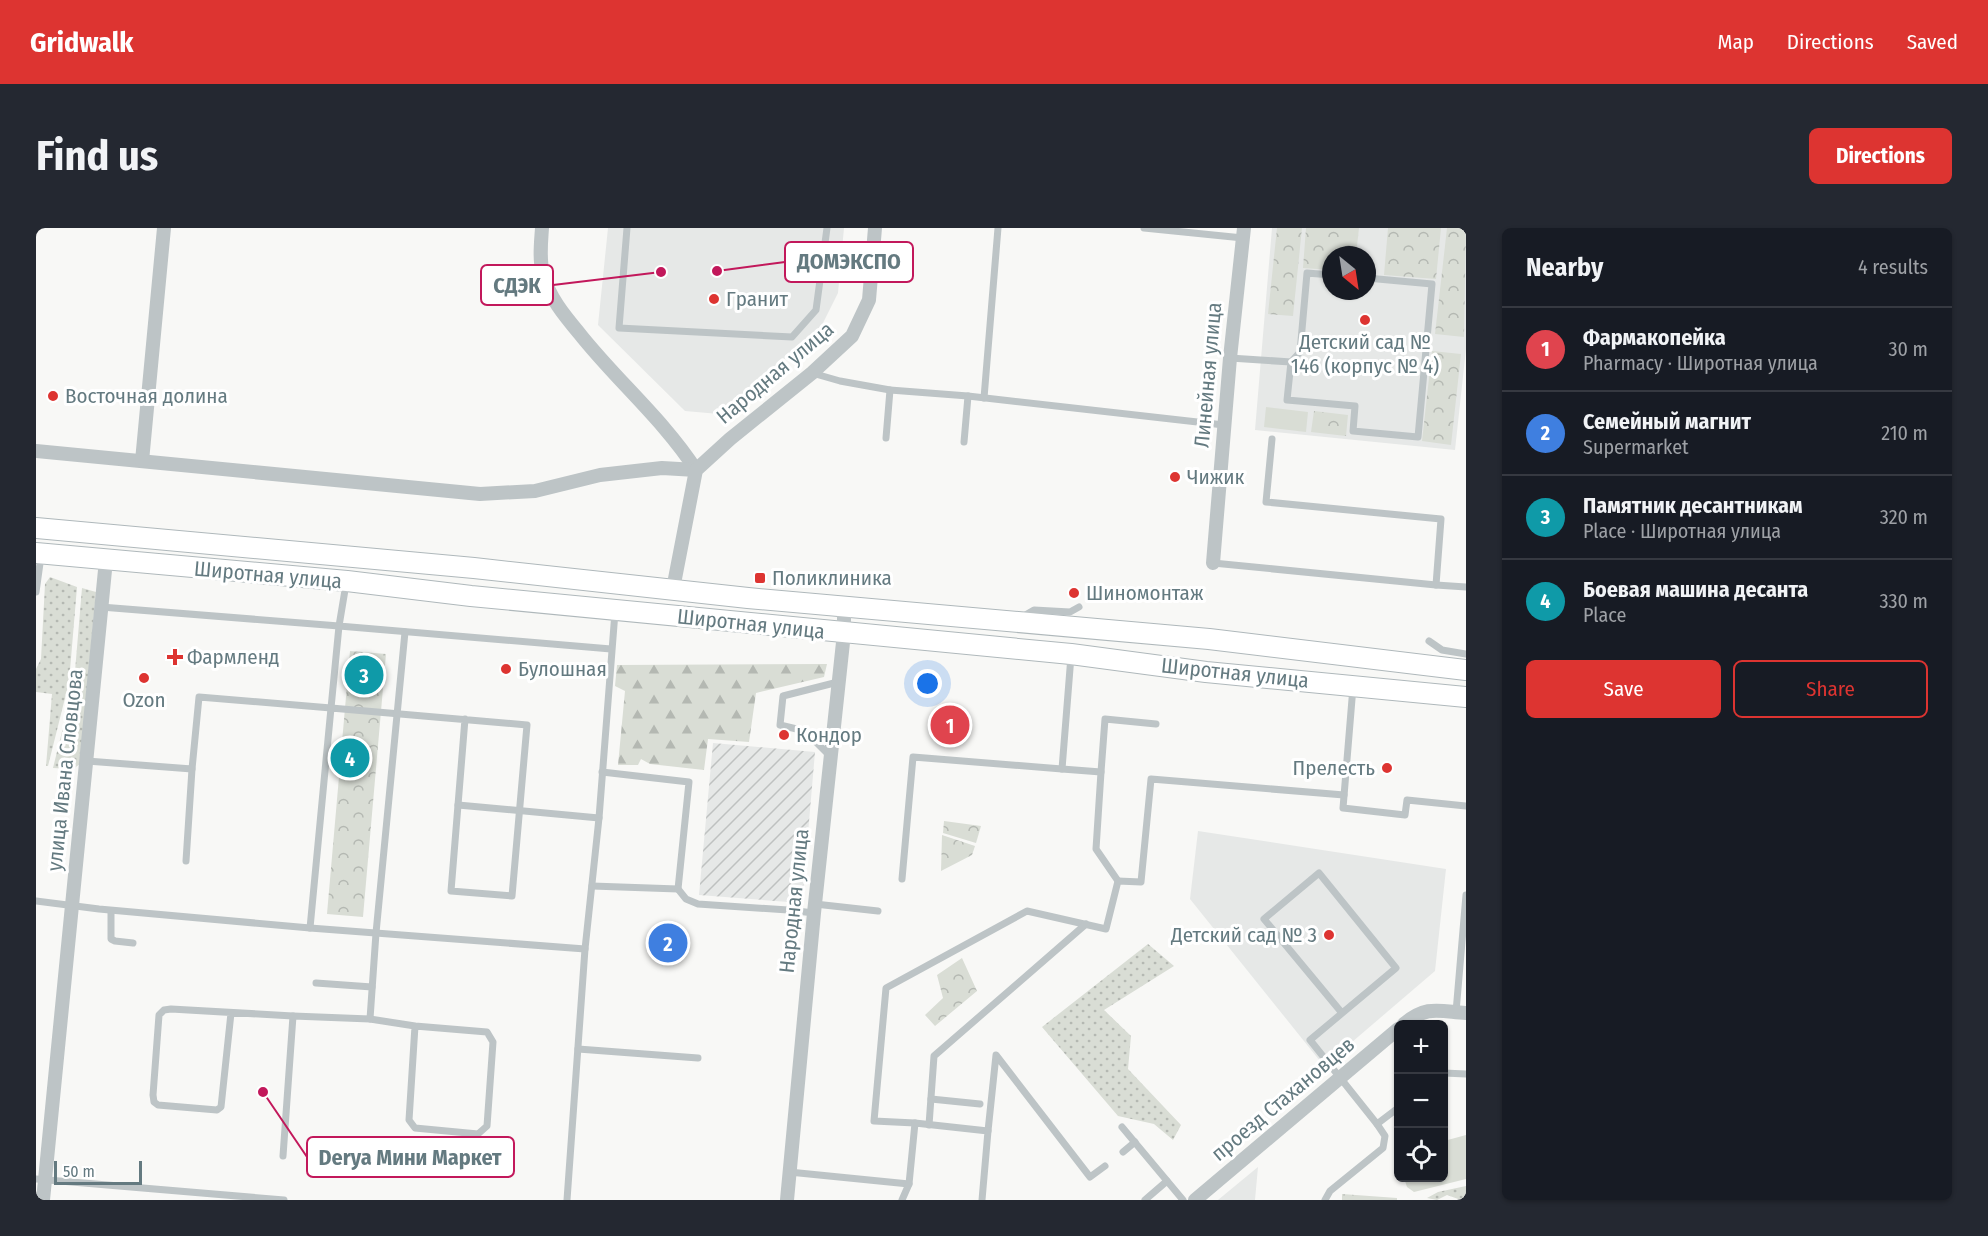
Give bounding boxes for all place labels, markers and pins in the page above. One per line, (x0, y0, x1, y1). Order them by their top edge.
callout: ДОМЭКСПО (785, 242, 913, 282)
callout: СДЭК (481, 265, 553, 305)
place label: Гранит (726, 286, 788, 312)
marker: Гранит (707, 292, 721, 306)
marker: Детский сад № 146 (корпус № 4) (1358, 313, 1372, 327)
place label: Детский сад № 146 (корпус № 4) (1291, 329, 1439, 379)
place label: Восточная долина (65, 383, 228, 409)
marker: Восточная долина (46, 389, 60, 403)
place label: Чижик (1187, 464, 1245, 490)
marker: Чижик (1168, 470, 1182, 484)
place label: Поликлиника (772, 565, 892, 591)
marker: Поликлиника (753, 571, 767, 585)
place label: Шиномонтаж (1086, 580, 1204, 606)
marker: Шиномонтаж (1067, 586, 1081, 600)
place label: Фармленд (187, 644, 279, 670)
marker: Фармленд (168, 650, 182, 664)
pin: 3 (344, 652, 384, 698)
place label: Булошная (518, 656, 607, 682)
marker: Булошная (499, 662, 513, 676)
marker: Ozon (137, 671, 151, 685)
place label: Ozon (122, 687, 166, 713)
pin: 1 (930, 702, 970, 748)
place label: Кондор (796, 722, 862, 748)
marker: Кондор (777, 728, 791, 742)
pin: 4 (330, 736, 370, 780)
place label: Прелесть (1293, 755, 1375, 781)
marker: Прелесть (1380, 761, 1394, 775)
pin: 2 (648, 920, 688, 966)
place label: Детский сад № 3 (1170, 922, 1317, 948)
marker: Детский сад № 3 (1322, 928, 1336, 942)
callout: Derya Мини Маркет (307, 1137, 514, 1177)

